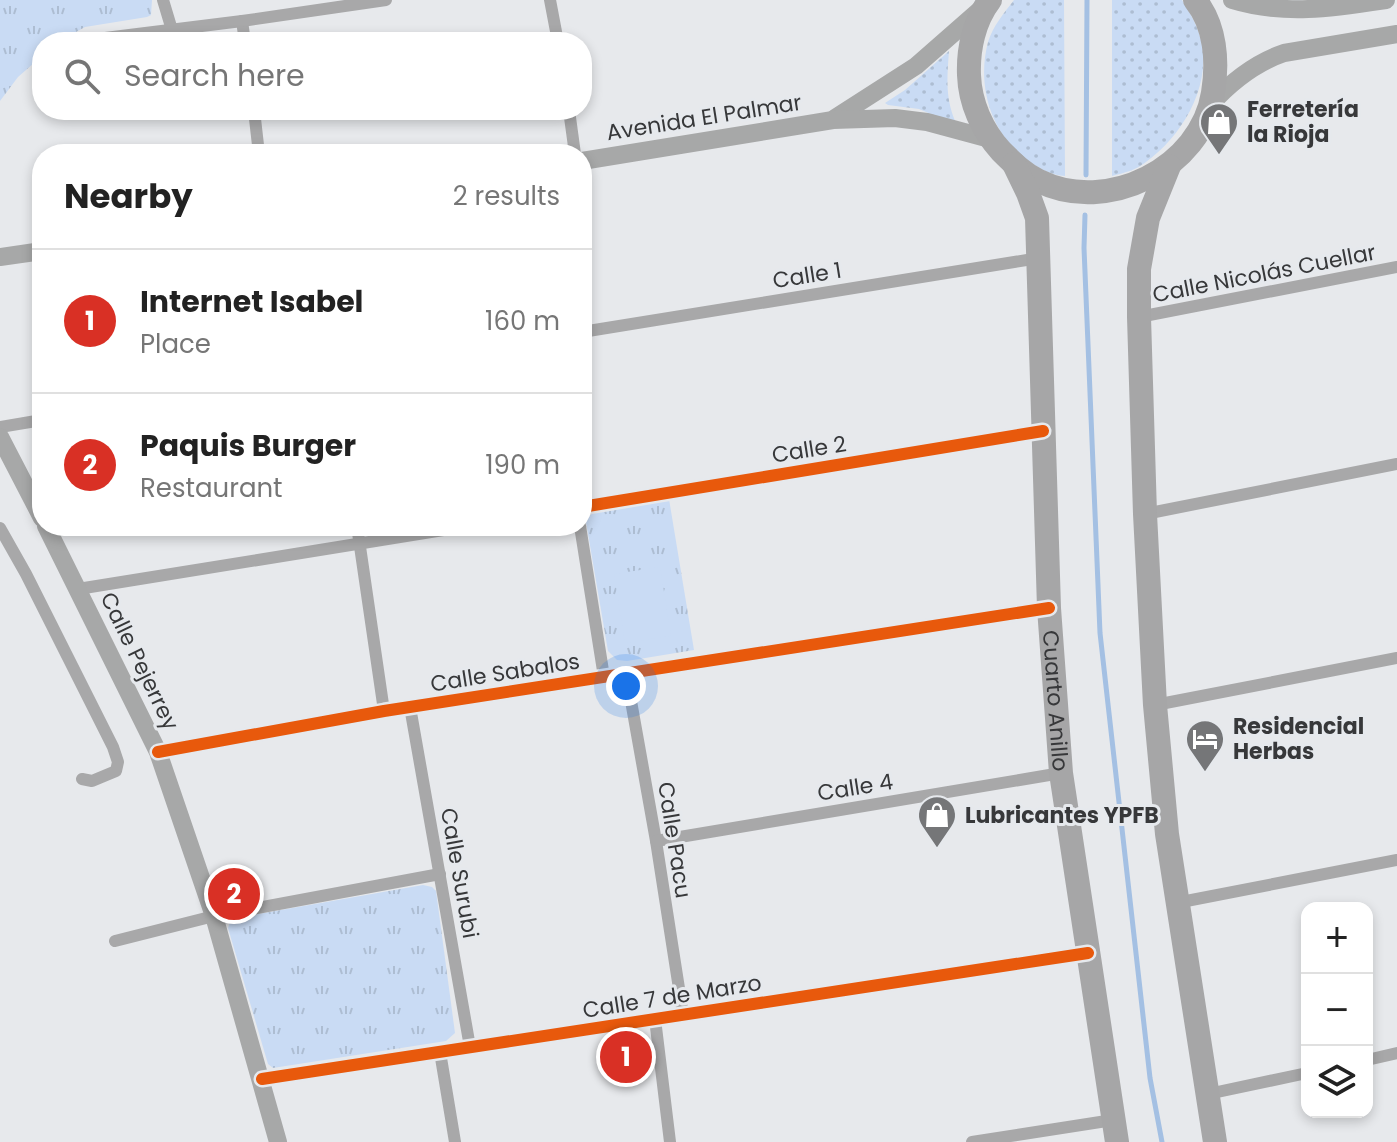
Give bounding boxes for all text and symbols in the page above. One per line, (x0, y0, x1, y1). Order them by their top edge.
search box (32, 32, 592, 120)
icon: search (60, 54, 104, 98)
text: Search here (124, 54, 305, 97)
street label: Avenida El Palmar (604, 87, 804, 148)
place label: Ferretería la Rioja (1247, 94, 1359, 150)
shop icon: Ferretería la Rioja (1198, 101, 1240, 156)
text: Nearby (64, 172, 193, 220)
text: 2 results (453, 178, 560, 214)
street label: Calle Nicolás Cuellar (1150, 237, 1378, 310)
street label: Calle 1 (770, 255, 844, 296)
text: Internet Isabel (140, 280, 363, 323)
text: 1 (85, 303, 95, 339)
text: 160 m (485, 303, 560, 339)
text: Place (140, 326, 211, 362)
text: Paquis Burger (140, 424, 356, 467)
street label: Calle 2 (770, 428, 848, 471)
text: 2 (83, 447, 97, 483)
text: 190 m (485, 447, 560, 483)
text: Restaurant (140, 470, 283, 506)
street label: Calle Pejerrey (93, 587, 187, 736)
street label: Cuarto Anillo (1035, 629, 1076, 772)
street label: Calle Sabalos (428, 645, 582, 700)
your location (606, 666, 646, 706)
place label: Residencial Herbas (1233, 711, 1364, 767)
hotel icon: Residencial Herbas (1184, 718, 1226, 773)
street label: Calle 4 (815, 766, 895, 809)
street label: Calle Pacu (650, 780, 699, 900)
shop icon: Lubricantes YPFB (916, 794, 958, 849)
place label: Lubricantes YPFB (965, 800, 1159, 831)
street label: Calle Surubi (433, 806, 486, 941)
pin: 2 (208, 864, 260, 924)
map controls (1301, 902, 1373, 1118)
button: + (1301, 902, 1373, 974)
street label: Calle 7 de Marzo (580, 967, 764, 1026)
button: − (1301, 974, 1373, 1046)
pin: 1 (600, 1027, 652, 1087)
button: layers (1301, 1046, 1373, 1118)

